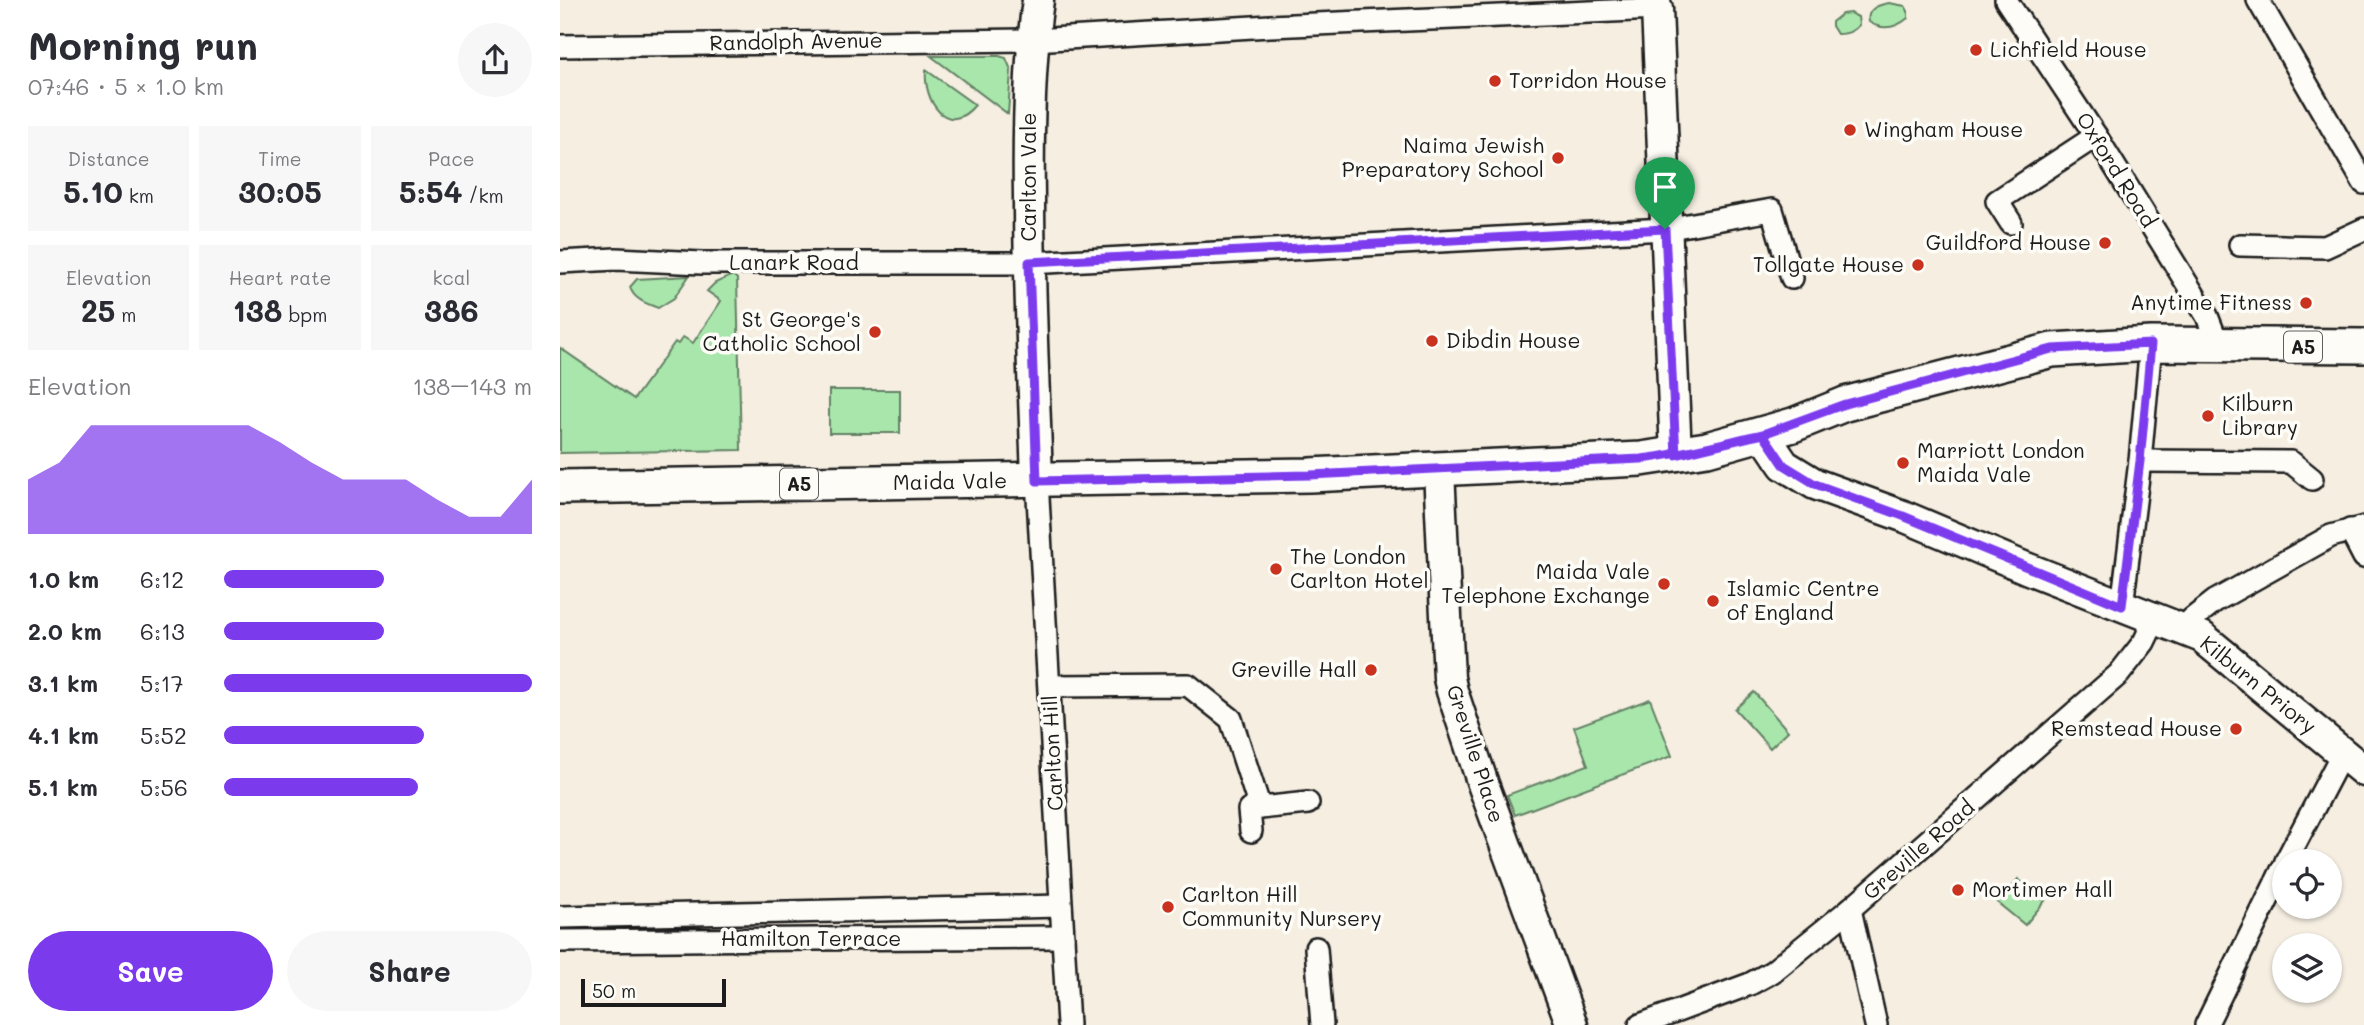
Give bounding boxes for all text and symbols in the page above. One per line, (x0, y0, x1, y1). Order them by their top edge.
text: Morning run (28, 20, 258, 70)
button: share (458, 23, 532, 97)
street label: Randolph Avenue (709, 25, 883, 56)
place label: Lichfield House (1990, 35, 2147, 62)
marker: Lichfield House (1968, 42, 1984, 58)
place label: Torridon House (1509, 66, 1667, 93)
text: 07:46 · 5 × 1.0 km (28, 71, 224, 101)
marker: Torridon House (1487, 73, 1503, 89)
street label: Oxford Road (2071, 107, 2163, 232)
street label: Carlton Vale (1014, 113, 1041, 241)
place label: Wingham House (1864, 115, 2023, 142)
marker: Wingham House (1842, 122, 1858, 138)
place label: Naima Jewish Preparatory School (1342, 131, 1544, 182)
text: Distance (68, 146, 150, 171)
text: Time (258, 146, 302, 171)
text: Pace (428, 146, 475, 171)
marker: Naima Jewish Preparatory School (1550, 150, 1566, 166)
pin (1635, 157, 1695, 229)
icon: arrive (1646, 168, 1684, 206)
text: 5.10 (63, 171, 123, 211)
text: 30:05 (238, 171, 322, 211)
text: 5:54 (399, 171, 462, 211)
text: km (123, 183, 154, 208)
text: /km (462, 183, 504, 208)
place label: Guildford House (1926, 228, 2091, 255)
marker: Guildford House (2097, 235, 2113, 251)
street label: Lanark Road (729, 248, 859, 275)
place label: Tollgate House (1753, 250, 1904, 277)
marker: Tollgate House (1910, 257, 1926, 273)
text: Elevation (66, 265, 151, 290)
text: Heart rate (229, 265, 331, 290)
text: kcal (432, 265, 470, 290)
place label: Anytime Fitness (2130, 288, 2292, 315)
text: 25 (81, 290, 115, 330)
text: 138 (233, 290, 282, 330)
text: 386 (424, 290, 479, 330)
marker: Anytime Fitness (2298, 295, 2314, 311)
text: m (115, 302, 136, 327)
text: bpm (282, 302, 327, 327)
place label: St George's Catholic School (702, 305, 861, 356)
marker: St George's Catholic School (867, 324, 883, 340)
place label: Dibdin House (1446, 326, 1580, 353)
road number: A5 (2284, 332, 2322, 362)
marker: Dibdin House (1424, 333, 1440, 349)
text: Elevation (28, 371, 131, 401)
text: 138–143 m (413, 371, 532, 401)
place label: Kilburn Library (2222, 389, 2298, 440)
marker: Kilburn Library (2200, 408, 2216, 424)
place label: Marriott London Maida Vale (1917, 436, 2085, 487)
marker: Marriott London Maida Vale (1895, 455, 1911, 471)
street label: Maida Vale (893, 466, 1007, 495)
road number: A5 (780, 468, 818, 499)
place label: The London Carlton Hotel (1290, 542, 1429, 593)
place label: Maida Vale Telephone Exchange (1442, 557, 1650, 608)
marker: The London Carlton Hotel (1268, 561, 1284, 577)
text: 1.0 km (28, 564, 99, 594)
text: 6:12 (140, 564, 184, 594)
place label: Islamic Centre of England (1727, 574, 1879, 625)
marker: Maida Vale Telephone Exchange (1656, 576, 1672, 592)
marker: Islamic Centre of England (1705, 593, 1721, 609)
text: 2.0 km (28, 616, 102, 646)
text: 6:13 (140, 616, 185, 646)
street label: Kilburn Priory (2195, 629, 2323, 739)
place label: Greville Hall (1232, 655, 1357, 682)
marker: Greville Hall (1363, 662, 1379, 678)
text: 3.1 km (28, 668, 98, 698)
text: 5:17 (140, 668, 184, 698)
street label: Greville Place (1441, 681, 1511, 826)
street label: Carlton Hill (1035, 695, 1068, 812)
place label: Remstead House (2051, 714, 2222, 741)
text: 4.1 km (28, 720, 99, 750)
text: 5:52 (140, 720, 187, 750)
marker: Remstead House (2228, 721, 2244, 737)
text: 5.1 km (28, 772, 98, 802)
text: 5:56 (140, 772, 188, 802)
street label: Greville Road (1857, 793, 1979, 905)
map controls (2272, 849, 2342, 1003)
button: locate (2272, 849, 2342, 919)
place label: Mortimer Hall (1972, 875, 2113, 902)
place label: Carlton Hill Community Nursery (1182, 880, 1382, 931)
marker: Mortimer Hall (1950, 882, 1966, 898)
marker: Carlton Hill Community Nursery (1160, 899, 1176, 915)
street label: Hamilton Terrace (721, 924, 901, 951)
button: Save (28, 931, 273, 1011)
button: Share (287, 931, 532, 1011)
button: layers (2272, 933, 2342, 1003)
scale bar (581, 976, 726, 1008)
text: 50 m (592, 978, 636, 1003)

